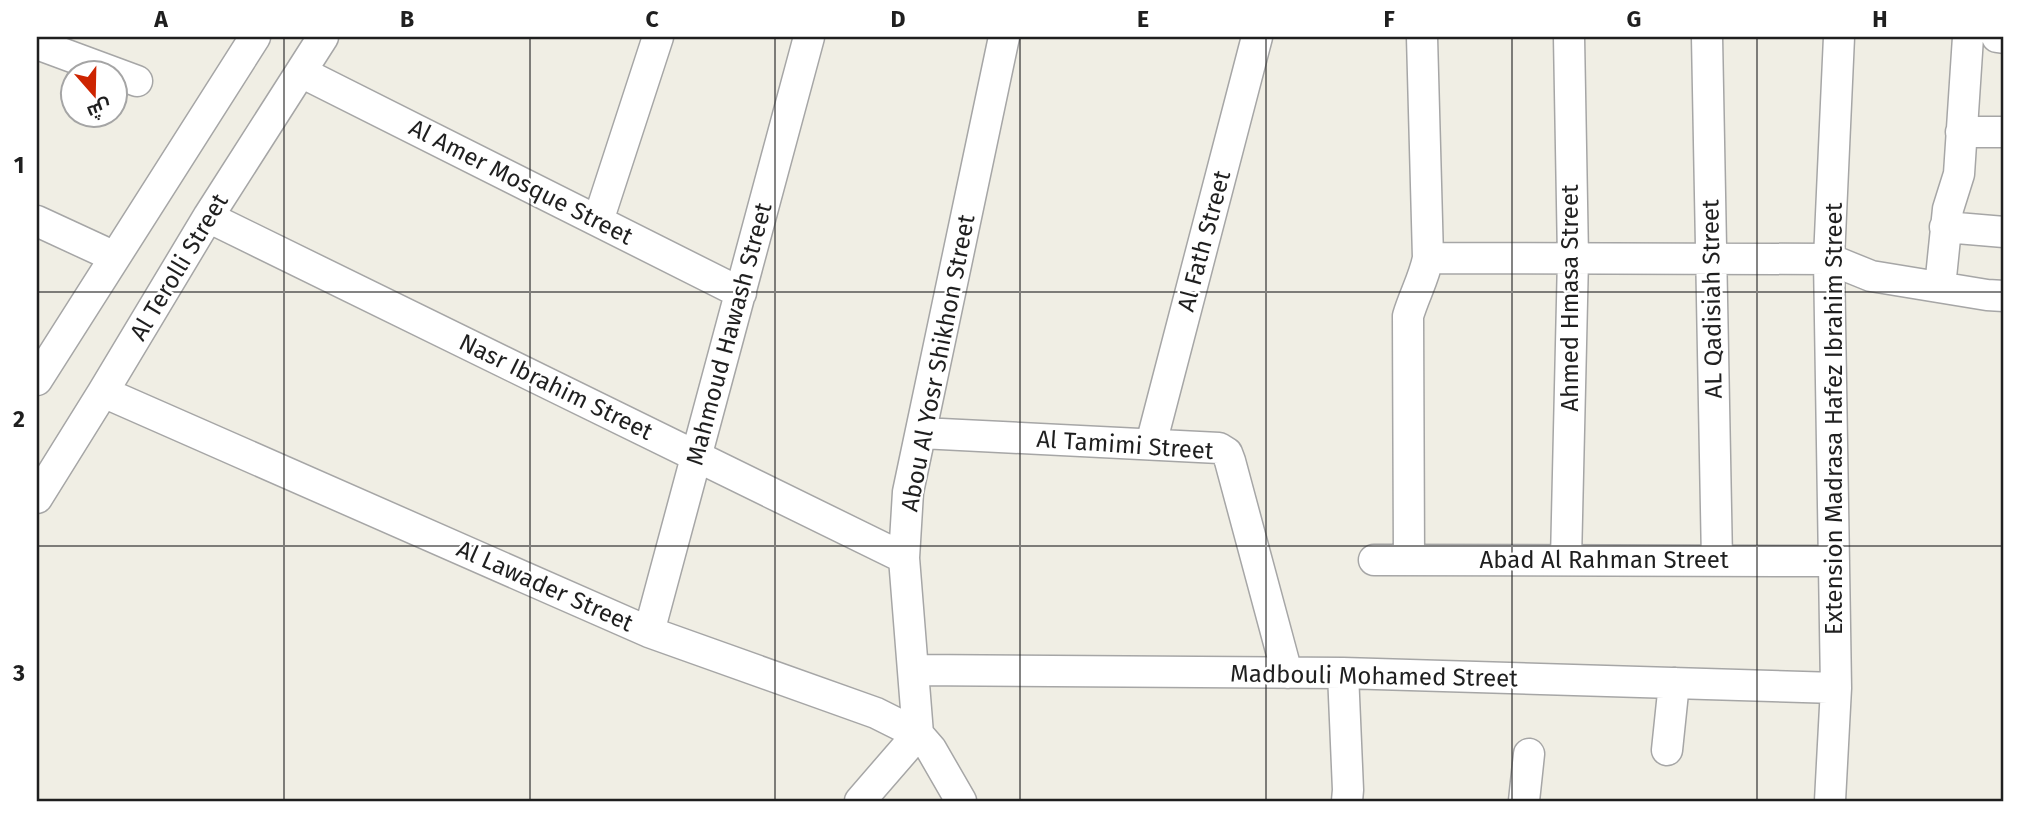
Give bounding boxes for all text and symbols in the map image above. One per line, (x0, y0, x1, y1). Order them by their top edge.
text: A (153, 5, 168, 33)
text: B (400, 5, 414, 33)
text: C (645, 5, 659, 33)
text: D (891, 5, 906, 33)
text: E (1137, 5, 1149, 33)
text: F (1383, 5, 1395, 33)
text: G (1627, 5, 1641, 33)
text: H (1872, 5, 1888, 33)
north arrow (60, 60, 130, 130)
text: ش (84, 95, 115, 124)
street label: Al Amer Mosque Street (405, 113, 638, 251)
text: 1 (14, 151, 24, 179)
street label: Al Fath Street (1172, 167, 1236, 315)
street label: Ahmed Hmasa Street (1556, 184, 1584, 412)
street label: Al Terolli Street (124, 188, 234, 345)
street label: Mahmoud Hawash Street (680, 199, 778, 468)
street label: AL Qadisiah Street (1696, 199, 1728, 399)
street label: Extension Madrasa Hafez Ibrahim Street (1820, 202, 1848, 635)
street label: Abou Al Yosr Shikhon Street (895, 212, 981, 514)
street label: Nasr Ibrahim Street (455, 328, 658, 446)
text: 2 (13, 405, 25, 433)
street label: Al Tamimi Street (1035, 425, 1215, 465)
street label: Al Lawader Street (453, 535, 638, 638)
street label: Abad Al Rahman Street (1479, 546, 1729, 574)
text: 3 (12, 659, 25, 687)
street label: Madbouli Mohamed Street (1230, 659, 1518, 693)

